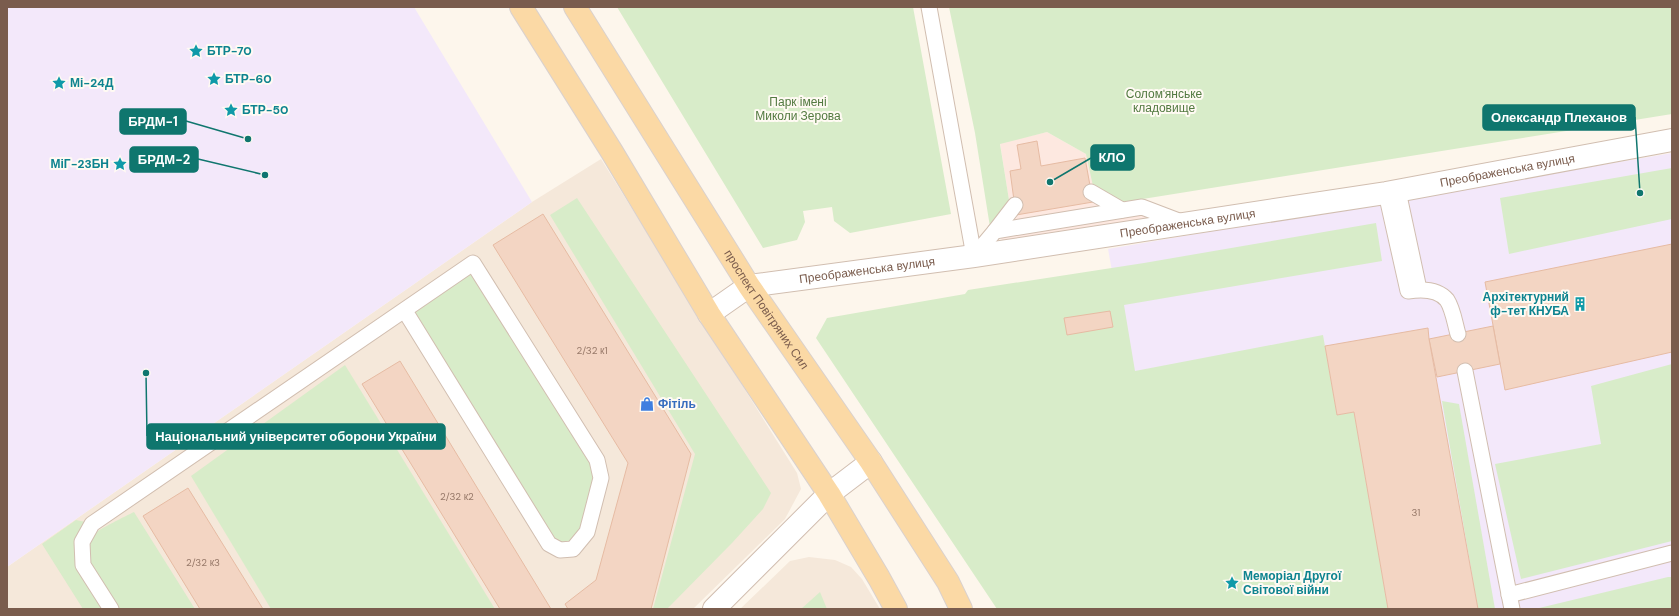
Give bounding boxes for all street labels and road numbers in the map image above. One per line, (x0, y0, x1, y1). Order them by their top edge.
street label: Преображенська вулиця (1439, 150, 1576, 191)
street label: Преображенська вулиця (1119, 205, 1257, 242)
street label: проспект Повітряних Сил (720, 247, 812, 372)
street label: Преображенська вулиця (798, 253, 936, 287)

